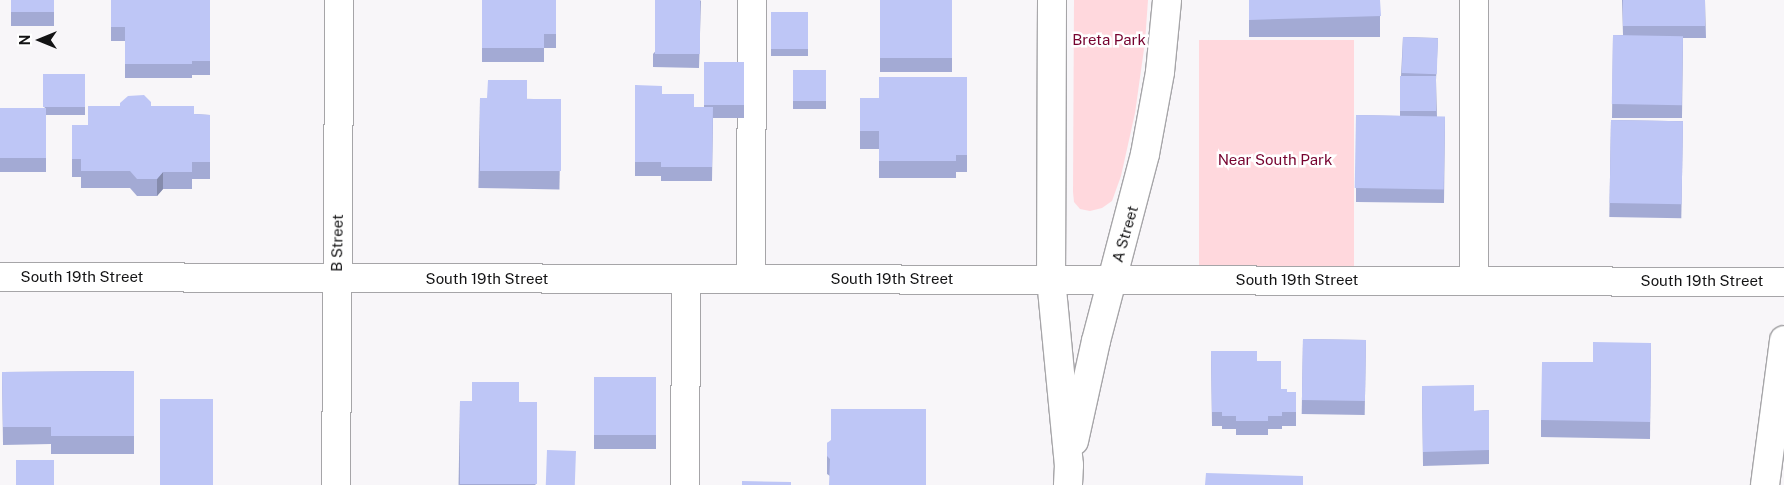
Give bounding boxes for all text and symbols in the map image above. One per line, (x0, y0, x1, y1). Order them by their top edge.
north arrow (15, 15, 65, 65)
park label: Breta Park (1072, 31, 1146, 49)
text: N (17, 35, 33, 45)
park label: Near South Park (1218, 151, 1332, 169)
street label: A Street (1108, 204, 1142, 264)
street label: B Street (327, 214, 347, 272)
street label: South 19th Street (21, 268, 143, 286)
street label: South 19th Street (426, 270, 548, 288)
street label: South 19th Street (831, 270, 953, 288)
street label: South 19th Street (1236, 271, 1358, 289)
street label: South 19th Street (1641, 272, 1763, 290)

